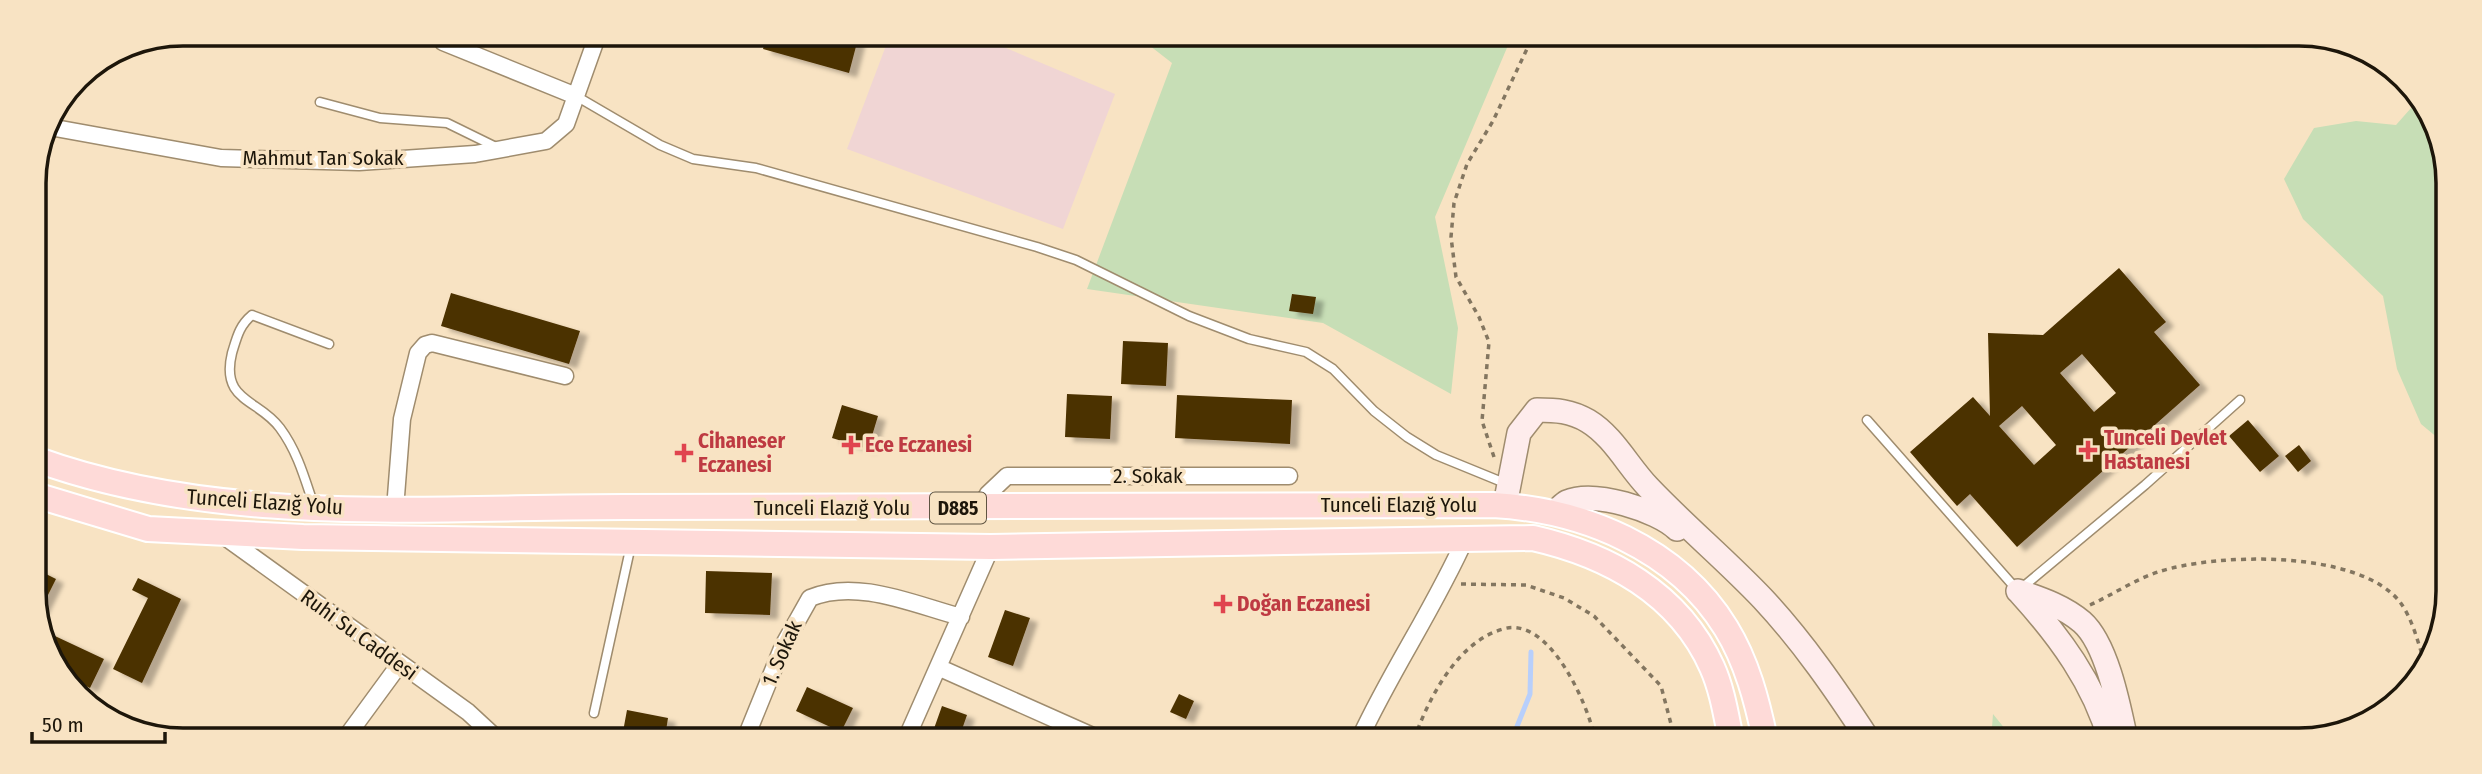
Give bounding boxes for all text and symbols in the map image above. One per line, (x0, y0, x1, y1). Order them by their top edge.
street label: Mahmut Tan Sokak (242, 145, 404, 171)
place label: Tunceli Devlet Hastanesi (2104, 425, 2227, 475)
place label: Cihaneser Eczanesi (698, 428, 785, 478)
place label: Ece Eczanesi (865, 432, 972, 458)
marker: Ece Eczanesi (843, 437, 859, 453)
marker: Tunceli Devlet Hastanesi (2078, 440, 2098, 460)
marker: Cihaneser Eczanesi (676, 445, 692, 461)
street label: 2. Sokak (1113, 463, 1183, 489)
street label: Tunceli Elazığ Yolu (186, 484, 344, 520)
road number: D885 (930, 492, 986, 524)
street label: Tunceli Elazığ Yolu (1321, 492, 1477, 518)
street label: Tunceli Elazığ Yolu (754, 495, 910, 521)
street label: Ruhi Su Caddesi (296, 584, 422, 686)
place label: Doğan Eczanesi (1237, 591, 1370, 617)
marker: Doğan Eczanesi (1215, 596, 1231, 612)
street label: 1. Sokak (756, 616, 808, 690)
scale bar (32, 700, 164, 744)
text: 50 m (42, 712, 84, 738)

